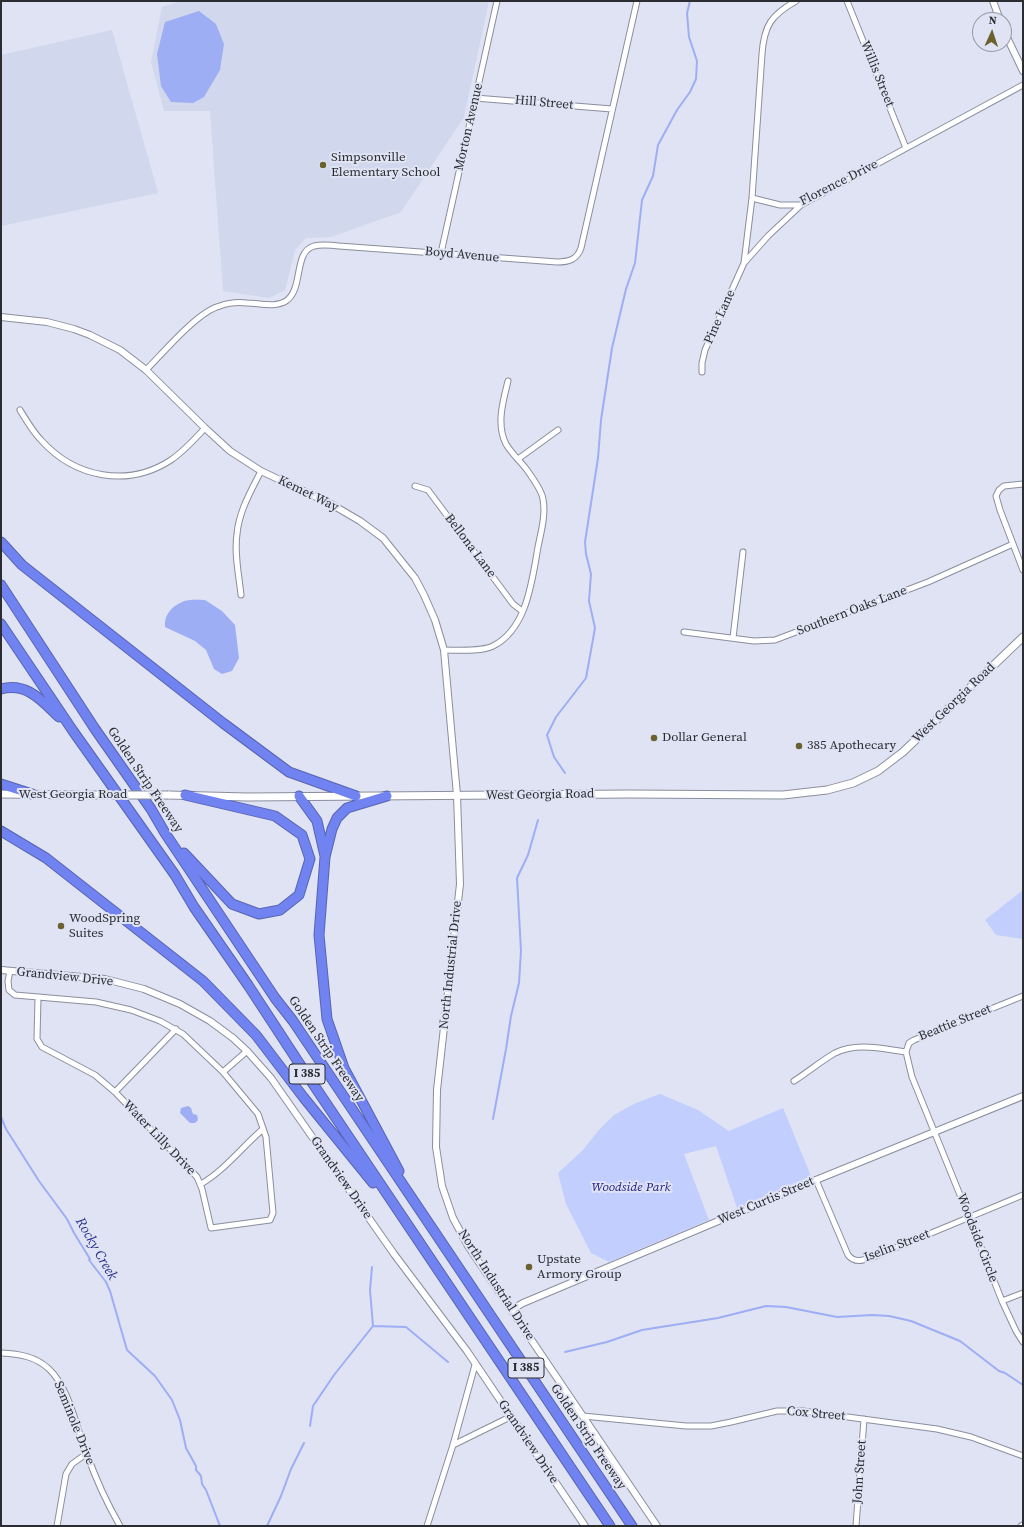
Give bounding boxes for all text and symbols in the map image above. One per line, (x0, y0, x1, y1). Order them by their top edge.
north arrow (972, 12, 1012, 52)
text: N (988, 13, 997, 28)
street label: Willis Street (857, 39, 897, 109)
street label: Morton Avenue (451, 82, 487, 172)
street label: Hill Street (514, 93, 574, 113)
place label: Simpsonville Elementary School (331, 150, 440, 181)
street label: Florence Drive (797, 157, 881, 209)
marker: Simpsonville Elementary School (318, 160, 328, 170)
street label: Boyd Avenue (424, 244, 500, 266)
street label: Pine Lane (701, 287, 739, 347)
street label: Kemet Way (275, 473, 341, 515)
street label: Bellona Lane (441, 511, 499, 581)
street label: Southern Oaks Lane (795, 583, 909, 639)
street label: West Georgia Road (909, 660, 999, 746)
street label: Golden Strip Freeway (104, 724, 186, 836)
place label: Dollar General (662, 730, 747, 746)
marker: Dollar General (649, 733, 659, 743)
place label: 385 Apothecary (807, 738, 896, 754)
marker: 385 Apothecary (794, 741, 804, 751)
street label: West Georgia Road (485, 786, 595, 804)
street label: West Georgia Road (19, 787, 127, 803)
street label: North Industrial Drive (437, 900, 465, 1030)
place label: WoodSpring Suites (69, 911, 140, 942)
marker: WoodSpring Suites (56, 921, 66, 931)
street label: Grandview Drive (16, 964, 114, 990)
street label: Golden Strip Freeway (285, 993, 367, 1105)
street label: Beattie Street (916, 1001, 994, 1045)
road number: I 385 (289, 1064, 325, 1084)
street label: Water Lilly Drive (119, 1097, 199, 1179)
street label: Grandview Drive (307, 1134, 375, 1222)
street label: West Curtis Street (716, 1174, 816, 1228)
park label: Woodside Park (591, 1180, 671, 1196)
street label: Woodside Circle (953, 1191, 1001, 1285)
water label: Rocky Creek (71, 1215, 121, 1283)
street label: Iselin Street (862, 1226, 932, 1266)
street label: North Industrial Drive (454, 1227, 538, 1343)
place label: Upstate Armory Group (537, 1252, 622, 1283)
marker: Upstate Armory Group (524, 1262, 534, 1272)
road number: I 385 (508, 1358, 544, 1378)
street label: Seminole Drive (50, 1379, 98, 1467)
street label: Golden Strip Freeway (547, 1381, 629, 1493)
street label: Grandview Drive (494, 1397, 562, 1487)
street label: Cox Street (786, 1404, 846, 1424)
street label: John Street (850, 1440, 870, 1504)

